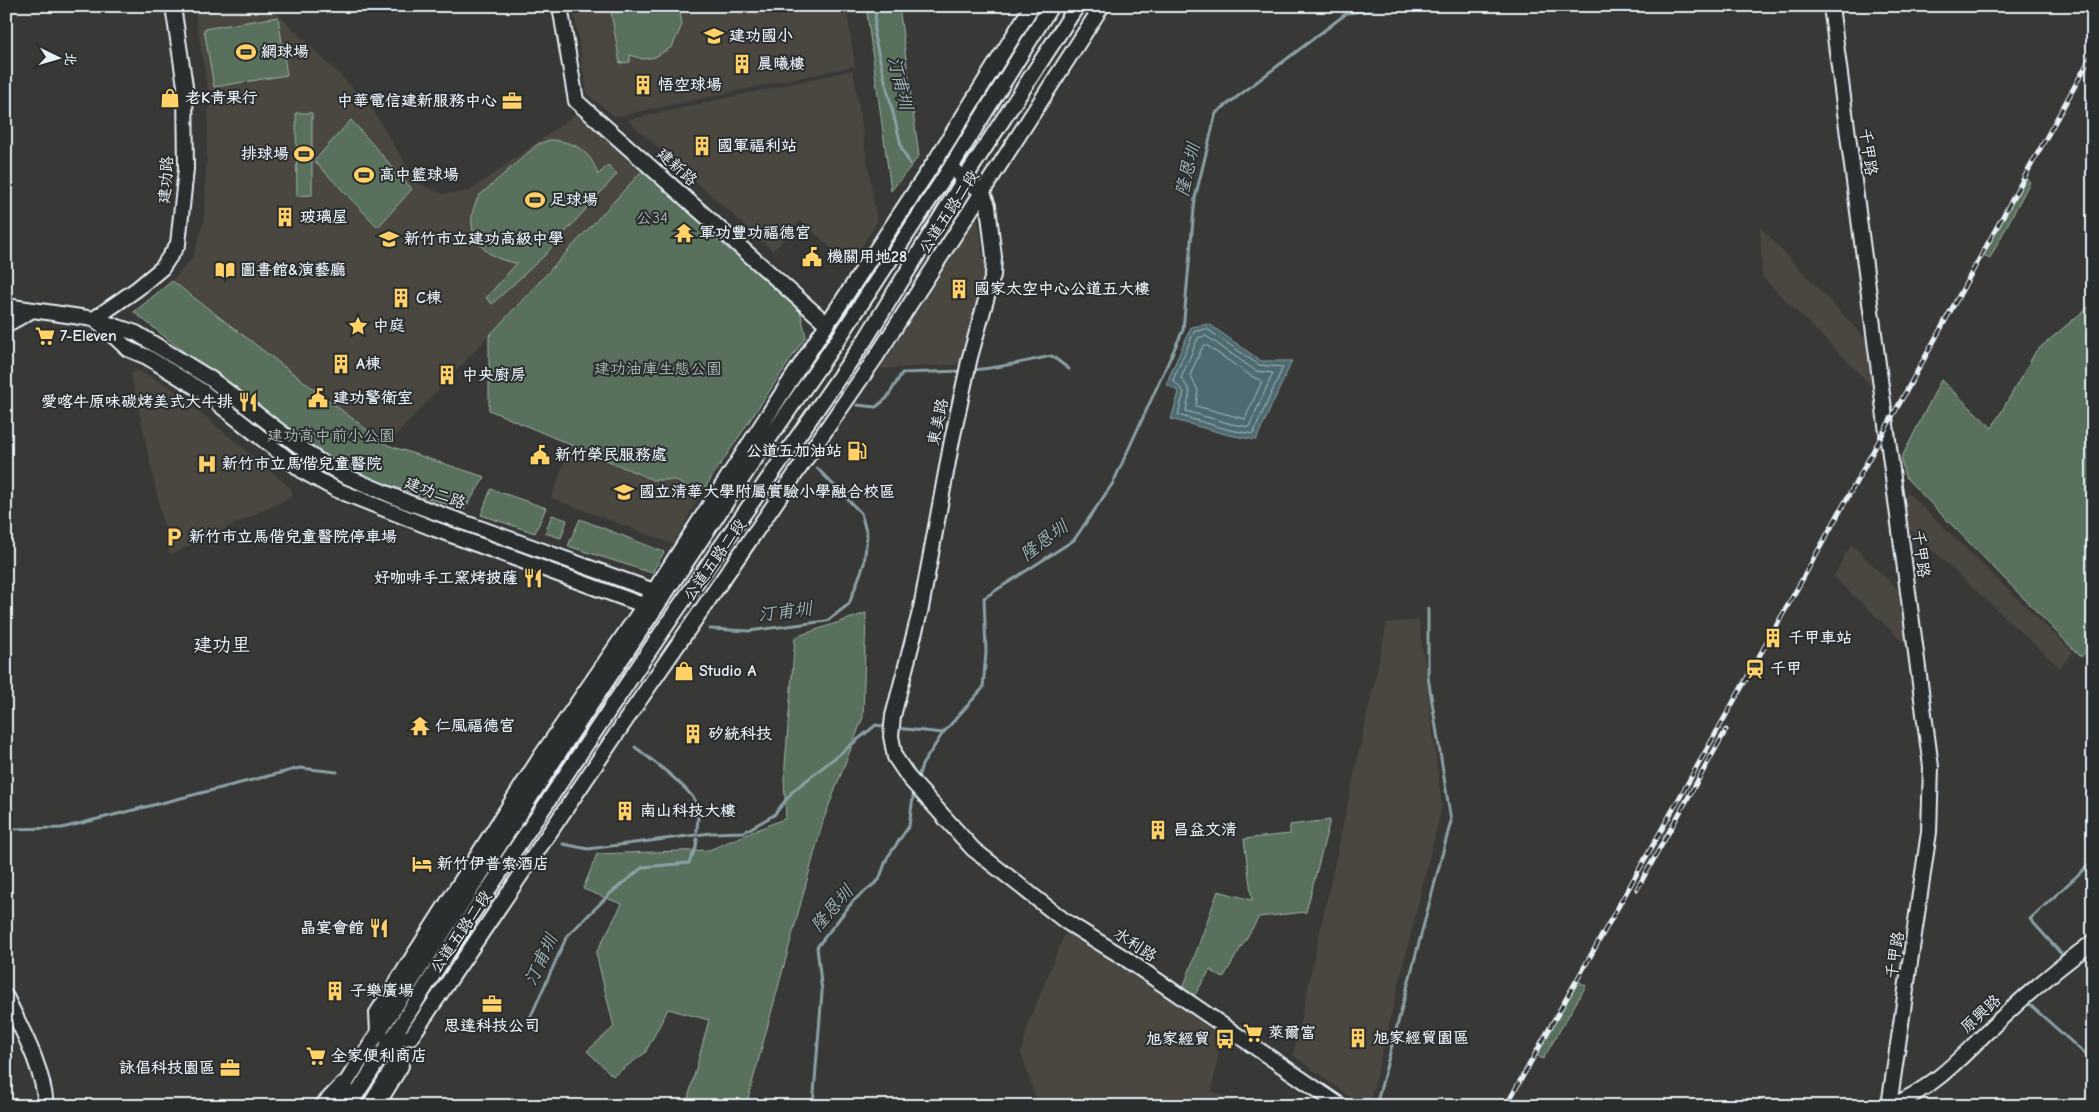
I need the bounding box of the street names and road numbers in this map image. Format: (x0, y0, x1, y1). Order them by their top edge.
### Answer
street label: 千甲路 (1856, 127, 1880, 177)
street label: 建新路 (653, 144, 701, 190)
street label: 建功路 (155, 155, 177, 205)
street label: 公道五路二段 (915, 167, 983, 257)
street label: 東美路 (924, 397, 952, 447)
street label: 建功二路 (402, 474, 468, 512)
street label: 公道五路二段 (680, 516, 750, 604)
street label: 千甲路 (1909, 529, 1933, 579)
street label: 公道五路二段 (427, 887, 495, 977)
street label: 水利路 (1110, 924, 1160, 966)
street label: 千甲路 (1882, 930, 1908, 980)
street label: 原興路 (1957, 991, 2005, 1037)

